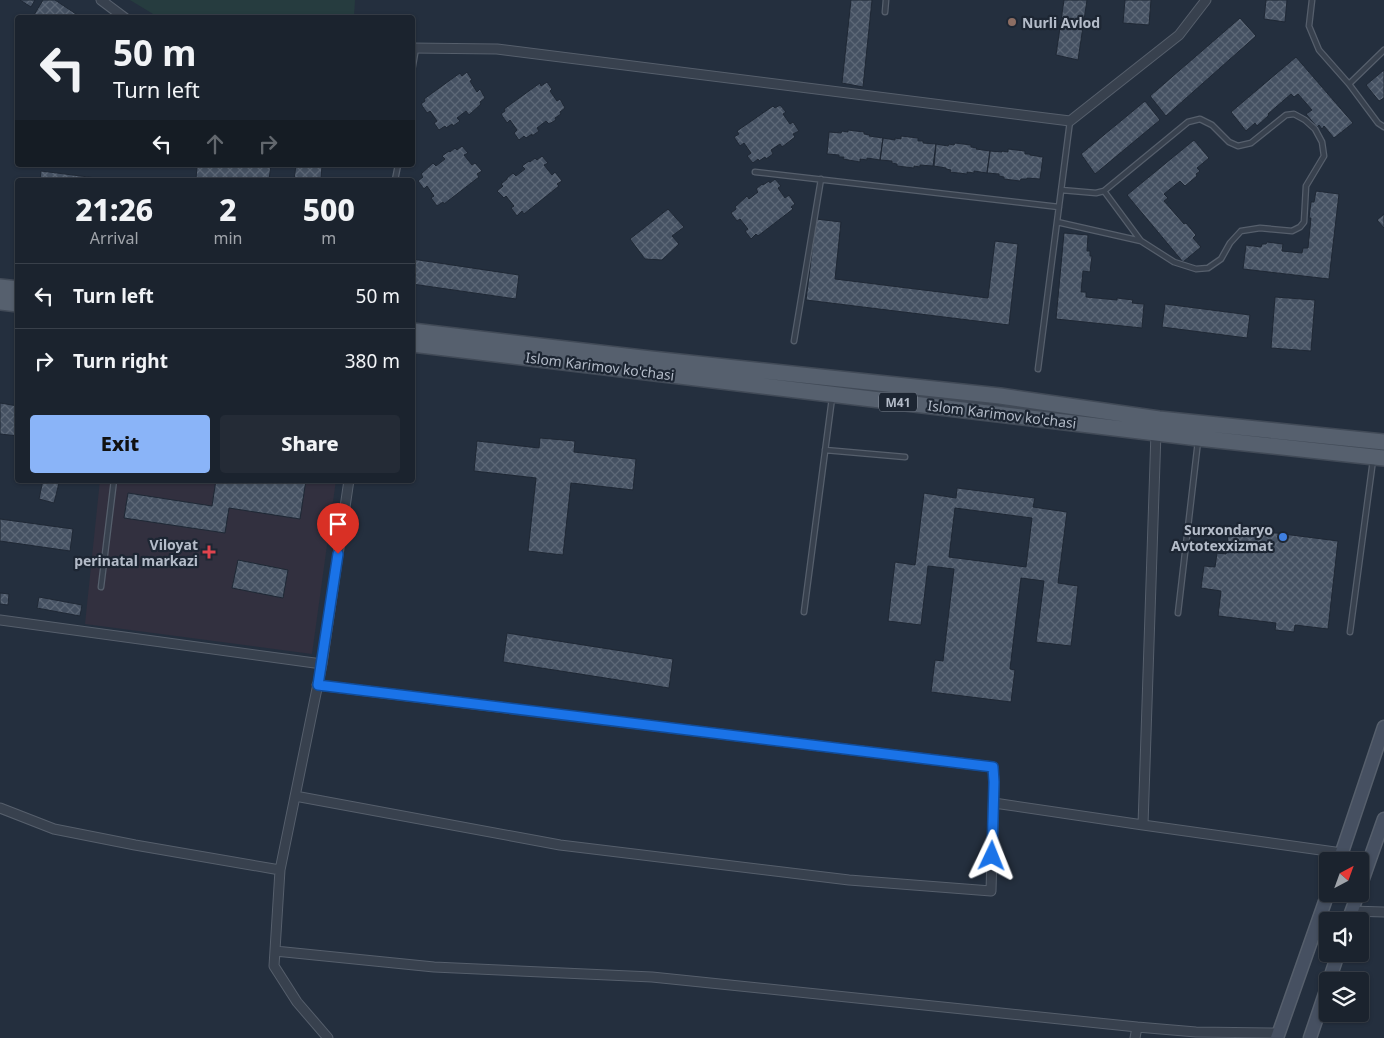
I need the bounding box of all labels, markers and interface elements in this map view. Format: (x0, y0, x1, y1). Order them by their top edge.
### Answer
place label: Nurli Avlod (1022, 13, 1100, 32)
marker: Nurli Avlod (1006, 16, 1018, 28)
text: 50 m (113, 29, 196, 76)
icon: left (30, 35, 95, 100)
text: Turn left (113, 74, 200, 104)
icon: left (148, 130, 176, 158)
icon: ahead (201, 130, 229, 158)
icon: right (254, 130, 282, 158)
text: 21:26 (75, 189, 153, 230)
text: 2 (219, 189, 237, 230)
text: 500 (303, 189, 355, 230)
text: Arrival (90, 227, 139, 249)
text: min (213, 227, 242, 249)
text: m (321, 227, 336, 249)
icon: left (30, 282, 58, 310)
text: Turn left (73, 283, 154, 309)
text: 50 m (356, 283, 400, 309)
icon: right (30, 347, 58, 375)
street label: Islom Karimov ko'chasi (524, 347, 676, 385)
text: Turn right (73, 348, 168, 374)
text: 380 m (345, 348, 400, 374)
road number: M41 (879, 392, 917, 412)
street label: Islom Karimov ko'chasi (926, 395, 1078, 433)
button: Exit (30, 415, 210, 473)
button: Share (220, 415, 400, 473)
pin (317, 503, 359, 554)
icon: arrive (324, 510, 352, 538)
place label: Surxondaryo Avtotexxizmat (1171, 520, 1273, 555)
marker: Surxondaryo Avtotexxizmat (1277, 531, 1289, 543)
place label: Viloyat perinatal markazi (74, 535, 198, 570)
marker: Viloyat perinatal markazi (202, 545, 216, 559)
position arrow (965, 829, 1017, 881)
north arrow (1319, 852, 1369, 902)
map controls (1319, 852, 1369, 1022)
button: sound (1319, 912, 1369, 962)
button: layers (1319, 972, 1369, 1022)

